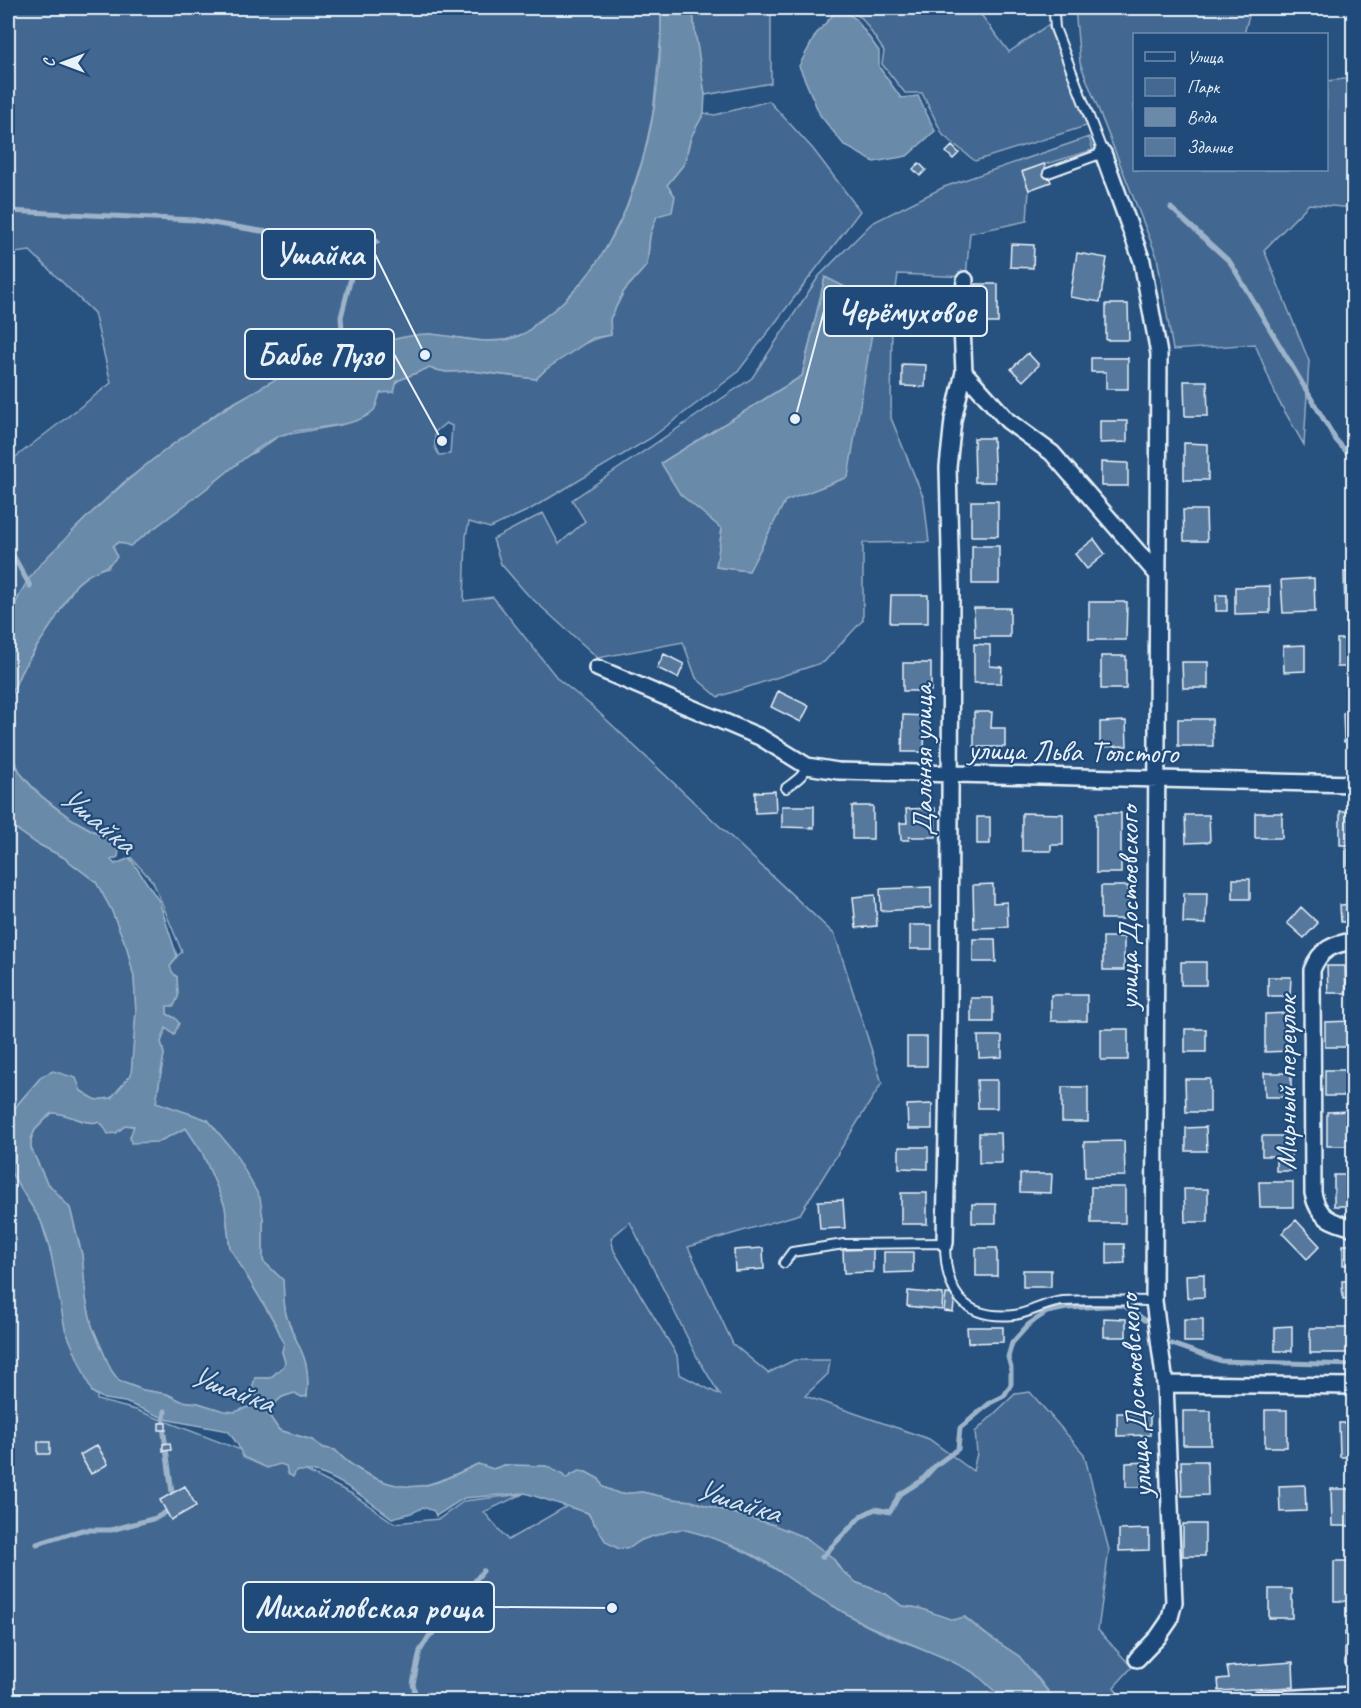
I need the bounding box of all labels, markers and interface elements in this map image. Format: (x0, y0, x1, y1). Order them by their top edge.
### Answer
north arrow (33, 33, 93, 93)
legend (1133, 33, 1328, 171)
text: Улица (1187, 46, 1224, 68)
text: С (39, 57, 59, 67)
text: Парк (1187, 76, 1221, 98)
text: Вода (1187, 106, 1218, 128)
text: Здание (1187, 136, 1233, 158)
callout: Ушайка (262, 229, 375, 279)
text: Ушайка (274, 234, 366, 275)
callout: Черёмуховое (824, 286, 987, 336)
text: Черёмуховое (837, 291, 978, 332)
callout: Бабье Пузо (245, 329, 394, 379)
text: Бабье Пузо (257, 334, 386, 375)
street label: Дальняя улица (903, 682, 941, 836)
street label: улица Льва Толстого (965, 730, 1180, 772)
water label: Ушайка (51, 776, 147, 865)
street label: улица Достоевского (1109, 802, 1147, 1012)
street label: Мирный переулок (1267, 993, 1305, 1170)
street label: улица Достоевского (1109, 1289, 1161, 1501)
water label: Ушайка (184, 1354, 282, 1424)
water label: Ушайка (690, 1468, 788, 1534)
callout: Михайловская роща (243, 1582, 494, 1632)
text: Михайловская роща (255, 1587, 485, 1628)

